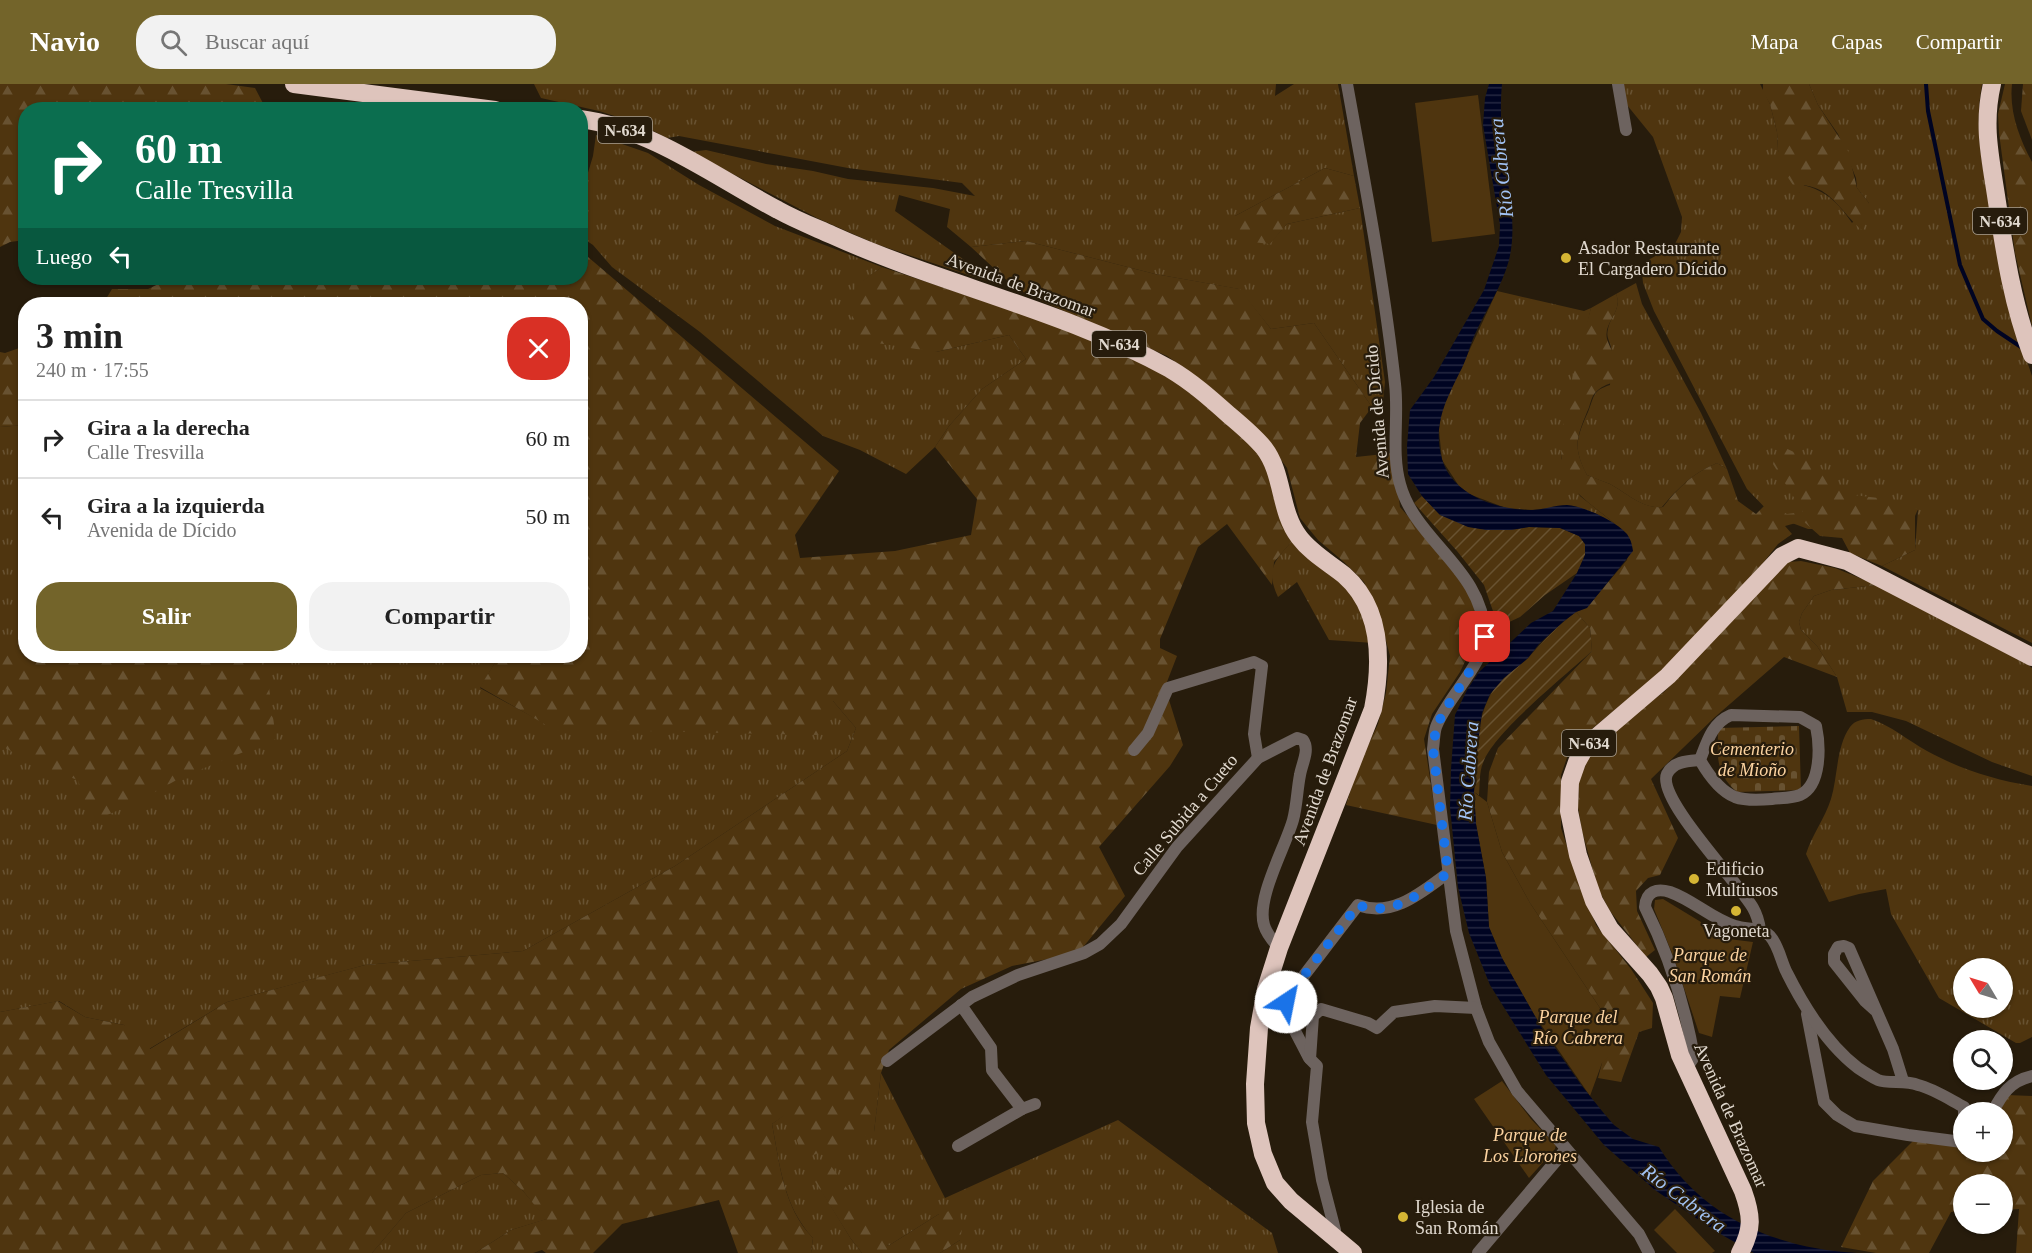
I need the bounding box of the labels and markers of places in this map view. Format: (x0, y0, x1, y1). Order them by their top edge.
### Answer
place label: Asador Restaurante El Cargadero Dícido (1578, 238, 1727, 279)
marker: Asador Restaurante El Cargadero Dícido (1559, 251, 1573, 265)
pin (1459, 611, 1510, 662)
place label: Edificio Multiusos (1706, 859, 1778, 900)
marker: Edificio Multiusos (1687, 872, 1701, 886)
marker: Vagoneta (1729, 904, 1743, 918)
place label: Vagoneta (1703, 921, 1769, 941)
place label: Iglesia de San Román (1415, 1197, 1499, 1238)
marker: Iglesia de San Román (1396, 1210, 1410, 1224)

